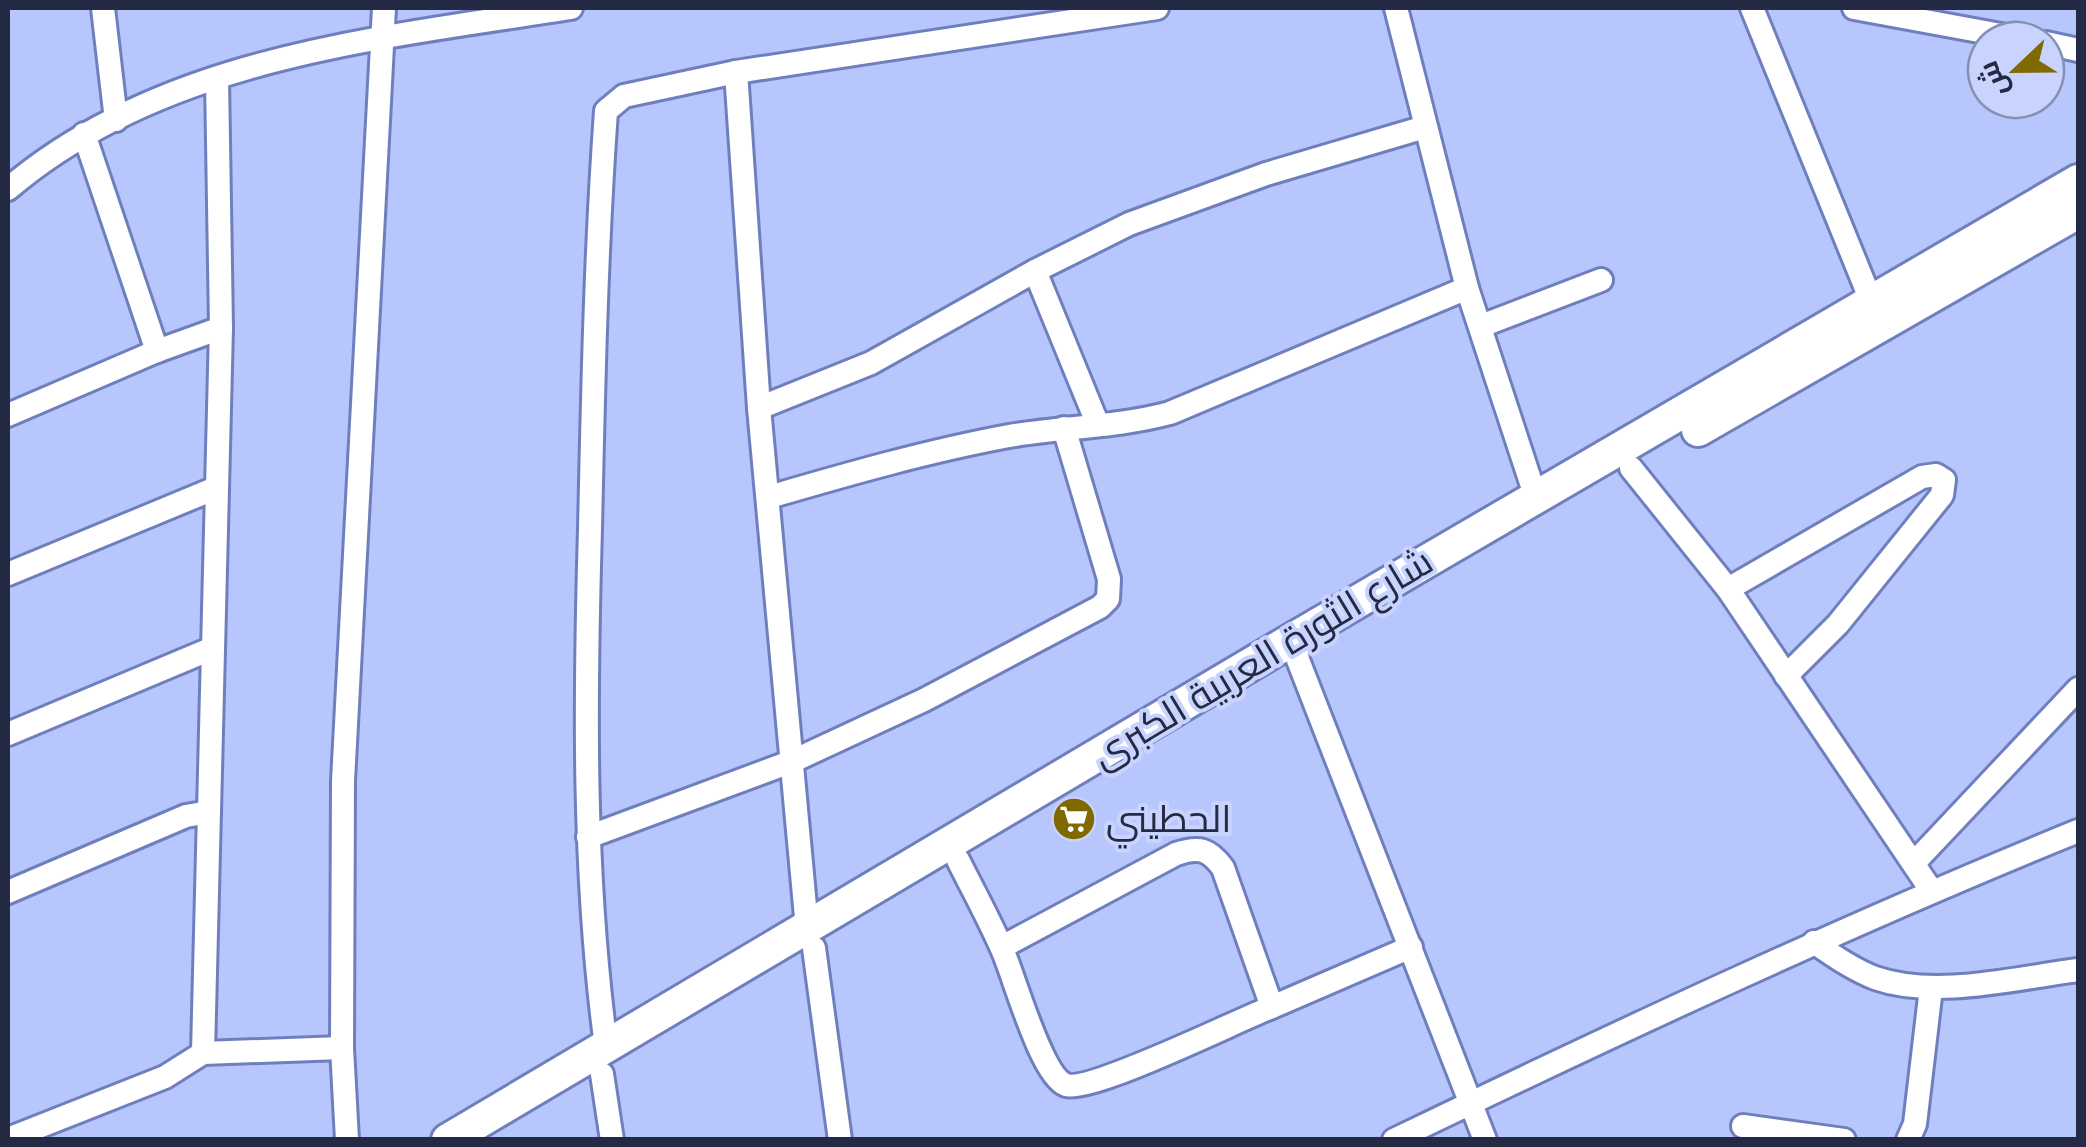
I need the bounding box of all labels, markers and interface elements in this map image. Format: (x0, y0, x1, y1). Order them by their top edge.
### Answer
north arrow (1966, 20, 2066, 120)
text: ش (1970, 56, 2015, 102)
street label: شارع الثورة العربية الكبرى (1083, 538, 1442, 780)
supermarket icon: الحطيني (1051, 796, 1097, 842)
place label: الحطيني (1106, 796, 1231, 849)

